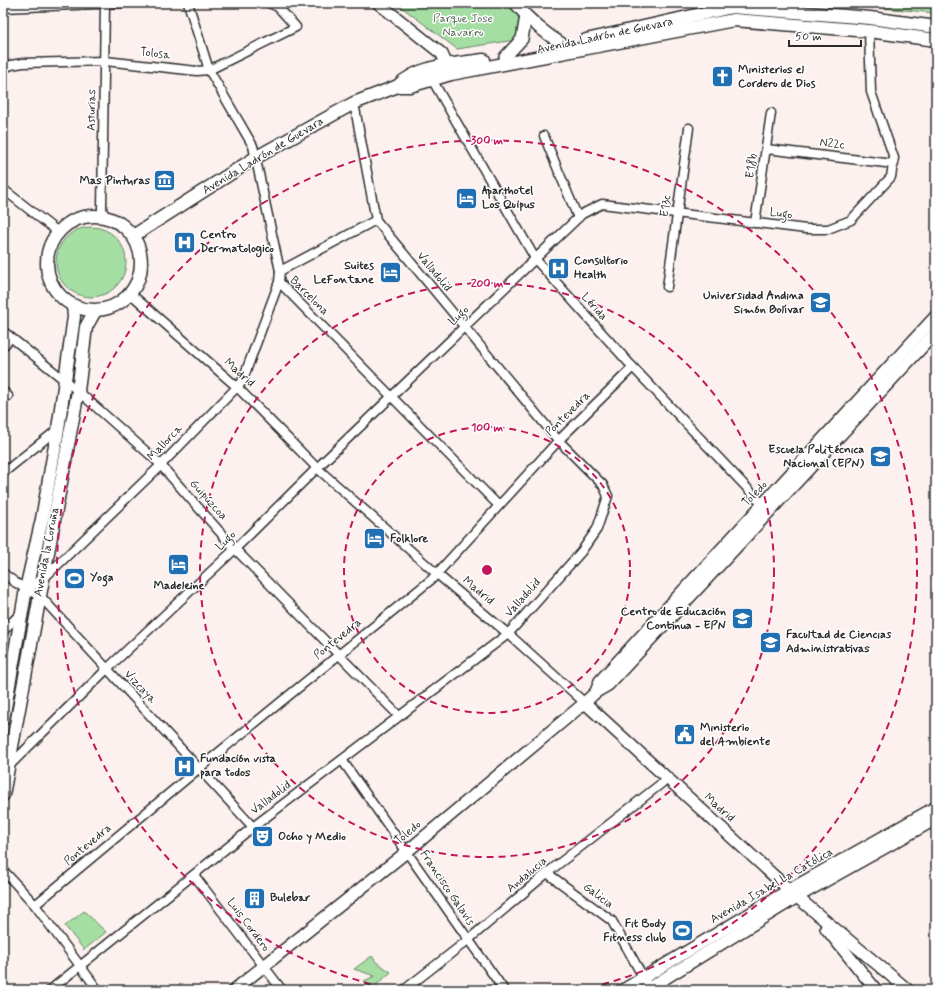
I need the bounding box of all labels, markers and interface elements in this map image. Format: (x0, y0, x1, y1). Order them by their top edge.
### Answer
park label: Parque Jose Navarro (433, 11, 493, 41)
street label: Avenida Ladrón de Guevara (536, 14, 675, 58)
scale bar (789, 22, 861, 48)
text: 50 m (795, 29, 822, 45)
street label: Tolosa (139, 44, 172, 64)
place label: Ministerios el Cordero de Dios (738, 62, 816, 92)
church icon: Ministerios el Cordero de Dios (710, 64, 736, 90)
street label: Asturias (84, 89, 100, 131)
street label: Avenida Ladrón de Guevara (200, 113, 327, 199)
text: 300 m (471, 133, 504, 149)
street label: N22c (819, 135, 846, 153)
street label: E18b (742, 152, 762, 180)
museum icon: Mas Pinturas (152, 168, 178, 194)
place label: Mas Pinturas (79, 173, 151, 189)
place label: Aparthotel Los Quipus (482, 183, 536, 213)
hotel icon: Aparthotel Los Quipus (453, 185, 479, 211)
street label: E13c (657, 194, 675, 218)
street label: Lugo (768, 204, 794, 225)
place label: Centro Dermatologico (200, 227, 274, 258)
hospital icon: Centro Dermatologico (171, 229, 197, 255)
street label: Valladolid (413, 249, 455, 295)
place label: Consultorio Health (574, 253, 628, 283)
hospital icon: Consultorio Health (545, 255, 571, 281)
place label: Suites LeFontane (313, 258, 374, 288)
hotel icon: Suites LeFontane (377, 260, 403, 286)
street label: Barcelona (286, 273, 332, 319)
text: 200 m (471, 276, 504, 292)
place label: Universidad Andina Simón Bolívar (703, 288, 805, 318)
street label: Lérida (577, 290, 611, 324)
school or university icon: Universidad Andina Simón Bolívar (807, 290, 833, 316)
street label: Lugo (445, 302, 474, 330)
street label: Madrid (220, 355, 258, 391)
street label: Pontevedra (542, 388, 594, 440)
text: 100 m (471, 420, 504, 436)
street label: Mallorca (144, 421, 187, 465)
place label: Escuela Politécnica Nacional (EPN) (768, 442, 865, 472)
school or university icon: Escuela Politécnica Nacional (EPN) (867, 444, 893, 470)
street label: Guipúzcoa (185, 476, 231, 524)
street label: Toledo (739, 477, 772, 511)
street label: Avenida la Coruña (30, 506, 64, 598)
hotel icon: Folklore (362, 526, 388, 552)
street label: Lugo (212, 527, 241, 555)
place label: Folklore (390, 531, 428, 547)
hotel icon: Madeleine (166, 552, 192, 578)
centre of rings (480, 563, 494, 577)
sports icon: Yoga (62, 565, 88, 591)
place label: Yoga (90, 570, 114, 587)
street label: Madrid (459, 573, 497, 609)
street label: Valladolid (501, 575, 545, 621)
place label: Madeleine (154, 578, 204, 594)
place label: Centro de Educación Continua - EPN (621, 604, 726, 634)
school or university icon: Centro de Educación Continua - EPN (729, 606, 755, 632)
street label: Pontevedra (311, 615, 365, 663)
place label: Facultad de Ciencias Administrativas (786, 627, 892, 657)
school or university icon: Facultad de Ciencias Administrativas (757, 629, 783, 655)
street label: Vizcaya (120, 667, 160, 708)
place label: Ministerio del Ambiente (700, 720, 771, 750)
public building icon: Ministerio del Ambiente (671, 722, 697, 748)
place label: Fundación vista para todos (200, 751, 276, 781)
hospital icon: Fundación vista para todos (172, 753, 198, 779)
street label: Valladolid (247, 777, 295, 819)
street label: Madrid (700, 790, 738, 826)
street label: Toledo (391, 817, 425, 849)
street label: Pontevedra (61, 820, 115, 870)
theatre icon: Ocho y Medio (249, 824, 275, 850)
place label: Ocho y Medio (278, 829, 346, 845)
street label: Avenida Isabel La Católica (708, 844, 836, 928)
street label: Francisco Galavis (416, 847, 479, 929)
street label: Andalucia (503, 853, 551, 897)
street label: Galicia (580, 879, 617, 913)
building icon: Bulebar (242, 885, 268, 911)
place label: Bulebar (270, 890, 310, 906)
street label: Luis Cordero (223, 895, 274, 955)
place label: Fit Body Fitness club (603, 916, 666, 946)
sports icon: Fit Body Fitness club (669, 918, 695, 944)

